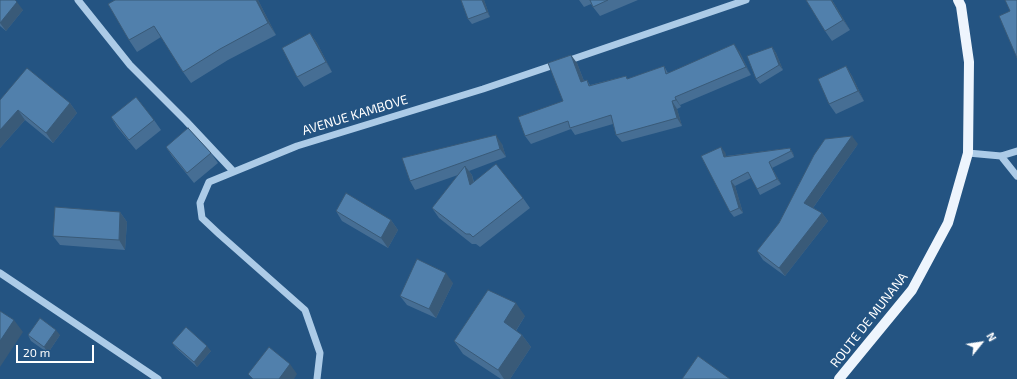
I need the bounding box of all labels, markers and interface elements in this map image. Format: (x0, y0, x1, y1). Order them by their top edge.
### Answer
street label: AVENUE KAMBOVE (300, 91, 410, 139)
street label: ROUTE DE MUNANA (827, 269, 911, 371)
north arrow (961, 323, 1001, 363)
text: N (984, 330, 999, 343)
scale bar (18, 337, 96, 363)
text: 20 m (23, 345, 50, 359)

